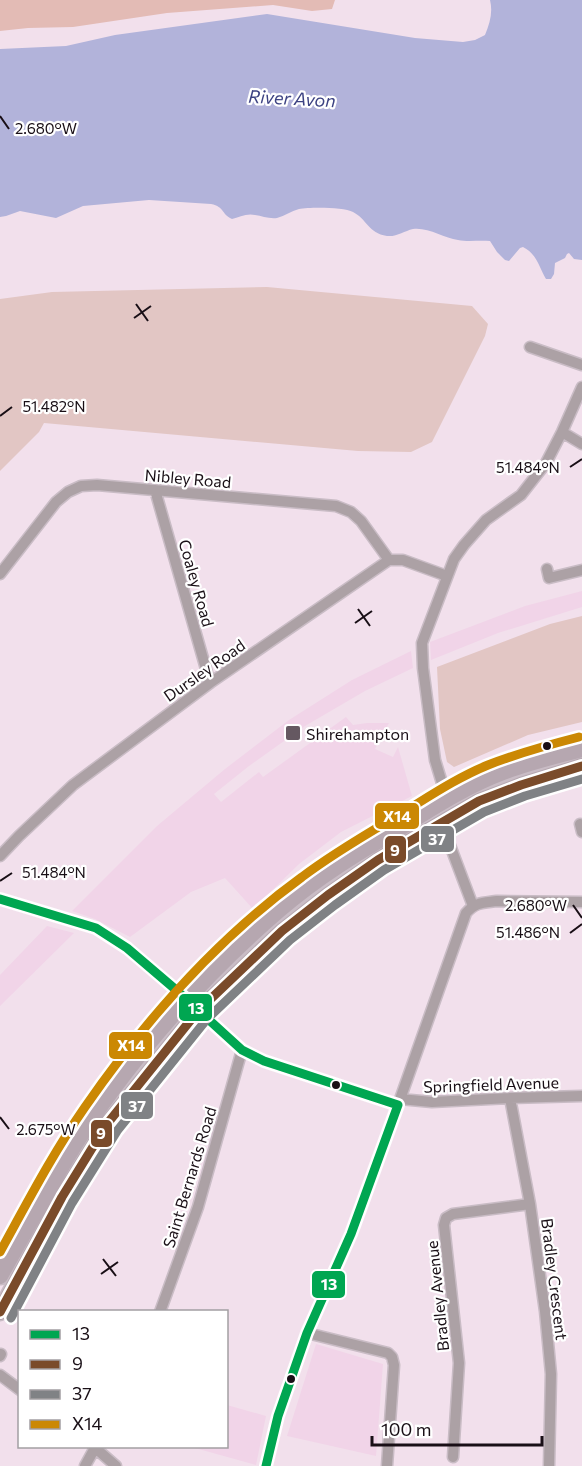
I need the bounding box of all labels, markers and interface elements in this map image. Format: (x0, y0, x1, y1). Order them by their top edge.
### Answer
water label: River Avon (248, 85, 336, 111)
text: 2.680°W (15, 119, 77, 137)
text: 51.482°N (22, 397, 86, 415)
text: 51.484°N (496, 458, 560, 476)
street label: Nibley Road (144, 465, 232, 491)
street label: Coaley Road (175, 537, 219, 629)
street label: Dursley Road (160, 635, 248, 705)
marker: Shirehampton (284, 724, 302, 742)
place label: Shirehampton (306, 724, 409, 743)
unlabelled marker (541, 740, 553, 752)
line badge: X14 (374, 802, 420, 830)
text: X14 (383, 806, 411, 825)
line badge: 37 (420, 825, 455, 853)
text: 37 (428, 829, 446, 848)
line badge: 9 (384, 835, 407, 864)
text: 9 (390, 840, 400, 859)
text: 51.484°N (22, 863, 86, 881)
text: 2.680°W (505, 896, 567, 914)
text: 51.486°N (496, 923, 560, 941)
line badge: 13 (178, 993, 213, 1022)
text: 13 (188, 998, 204, 1017)
line badge: X14 (108, 1031, 153, 1060)
text: X14 (117, 1035, 145, 1054)
street label: Springfield Avenue (423, 1072, 559, 1096)
unlabelled marker (330, 1079, 342, 1091)
line badge: 37 (120, 1091, 154, 1120)
text: 37 (128, 1096, 146, 1115)
street label: Saint Bernards Road (159, 1104, 219, 1250)
line badge: 9 (90, 1119, 113, 1148)
text: 2.675°W (16, 1120, 76, 1138)
text: 9 (96, 1123, 106, 1142)
street label: Bradley Crescent (538, 1217, 572, 1341)
street label: Bradley Avenue (422, 1240, 452, 1352)
line badge: 13 (311, 1270, 346, 1299)
text: 13 (321, 1274, 337, 1293)
legend (18, 1310, 228, 1448)
text: 13 (72, 1322, 90, 1344)
text: 9 (72, 1352, 83, 1374)
unlabelled marker (285, 1373, 297, 1385)
text: 37 (72, 1382, 92, 1404)
scale bar (372, 1409, 542, 1447)
text: X14 (72, 1412, 103, 1434)
text: 100 m (381, 1418, 431, 1440)

